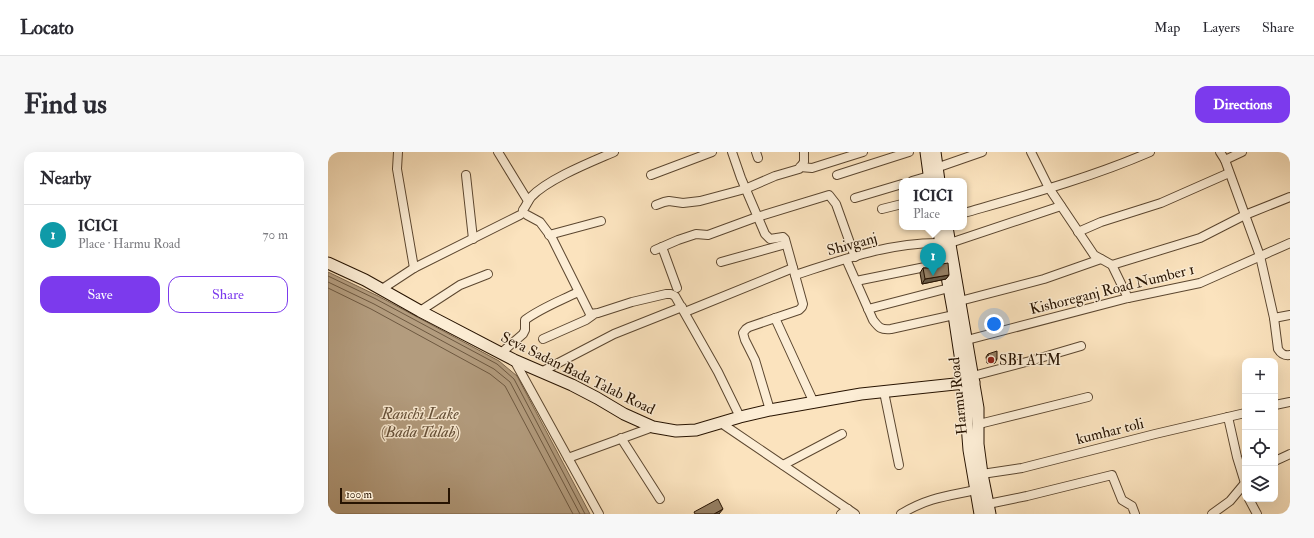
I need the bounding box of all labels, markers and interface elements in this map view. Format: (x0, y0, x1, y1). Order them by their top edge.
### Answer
text: Locato (20, 16, 74, 40)
text: Map (1154, 19, 1180, 36)
text: Layers (1202, 19, 1240, 36)
text: Share (1262, 19, 1294, 36)
button: Directions (1195, 86, 1290, 123)
text: Find us (24, 87, 107, 122)
text: Nearby (40, 168, 91, 189)
popup (899, 178, 967, 230)
text: ICICI (913, 187, 953, 206)
text: Place (913, 206, 940, 222)
text: ICICI (78, 217, 118, 236)
text: 1 (51, 227, 55, 243)
text: 70 m (263, 227, 288, 243)
street label: Shivganj (825, 229, 879, 260)
text: Place · Harmu Road (78, 236, 180, 252)
pin: 1 (920, 243, 946, 276)
street label: Kishoreganj Road Number 1 (1028, 260, 1196, 319)
button: Save (40, 276, 160, 313)
button: Share (168, 276, 288, 313)
your location (984, 314, 1004, 334)
street label: Seva Sadan Bada Talab Road (497, 328, 659, 419)
place label: SBI ATM (999, 351, 1061, 370)
marker: SBI ATM (986, 355, 996, 365)
street label: Harmu Road (945, 356, 972, 436)
map controls (1242, 358, 1278, 502)
button: + (1242, 358, 1278, 394)
button: − (1242, 394, 1278, 430)
water label: Ranchi Lake (Bada Talab) (380, 404, 459, 442)
street label: kumhar toli (1074, 414, 1146, 449)
button: locate (1242, 430, 1278, 466)
button: layers (1242, 466, 1278, 502)
scale bar (340, 486, 450, 505)
text: 100 m (346, 488, 372, 501)

